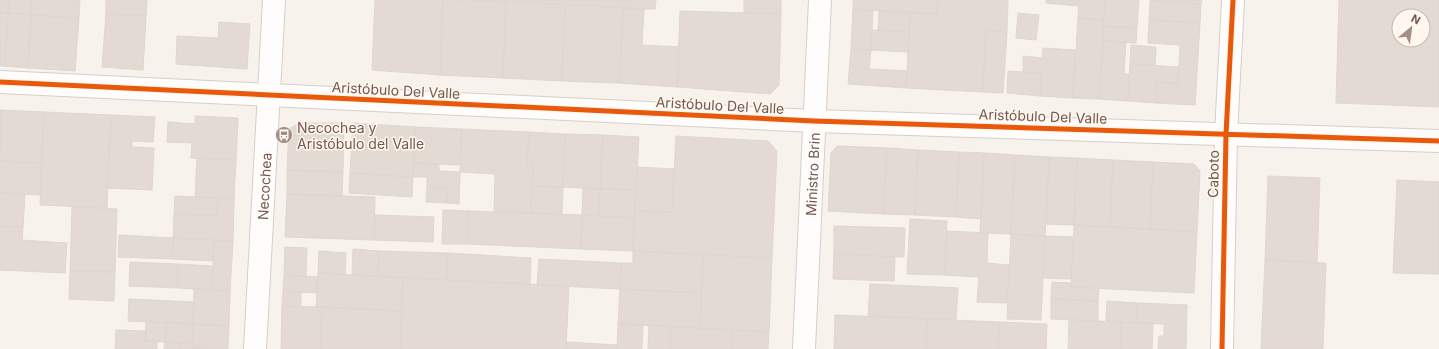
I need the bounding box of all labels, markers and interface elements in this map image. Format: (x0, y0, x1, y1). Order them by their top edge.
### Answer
north arrow (1391, 8, 1431, 48)
text: N (1409, 11, 1423, 27)
street label: Aristóbulo Del Valle (331, 78, 461, 102)
street label: Aristóbulo Del Valle (655, 93, 785, 117)
street label: Aristóbulo Del Valle (978, 105, 1108, 127)
place label: Necochea y Aristóbulo del Valle (297, 119, 424, 152)
bus stop icon: Necochea y Aristóbulo del Valle (274, 125, 294, 145)
street label: Ministro Brin (802, 132, 822, 216)
street label: Caboto (1204, 150, 1222, 198)
street label: Necochea (254, 152, 274, 220)

